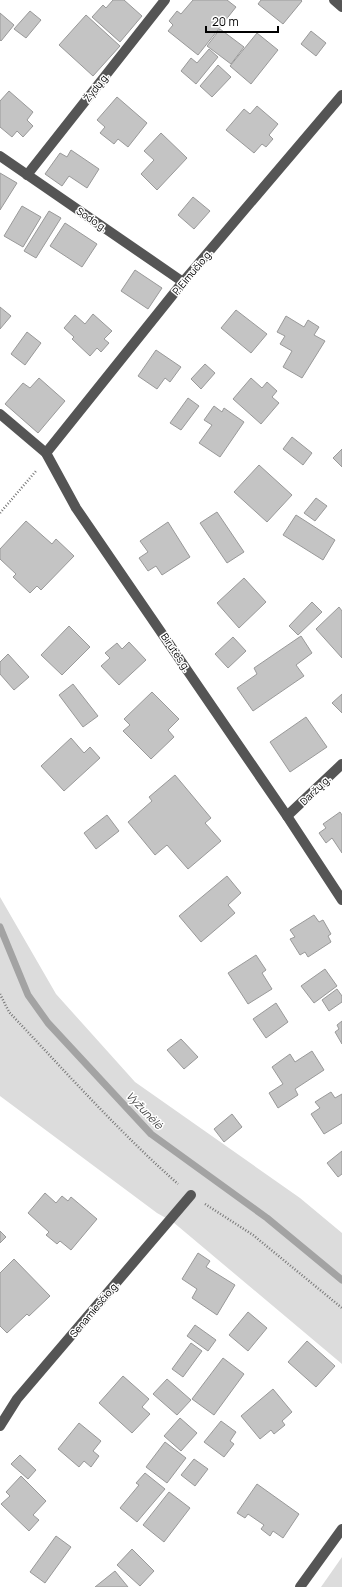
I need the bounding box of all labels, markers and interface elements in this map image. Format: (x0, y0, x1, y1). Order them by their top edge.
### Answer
scale bar (206, 8, 278, 34)
text: 20 m (212, 13, 239, 30)
street label: Žydų g. (80, 69, 112, 105)
street label: Sodo g. (74, 204, 110, 234)
street label: P. Eimučio g. (169, 246, 215, 298)
street label: Birutės g. (158, 630, 194, 674)
street label: Daržų g. (297, 772, 333, 808)
water label: Vyžunėlė (123, 1088, 167, 1132)
street label: Senamiesčio g. (66, 1278, 122, 1340)

